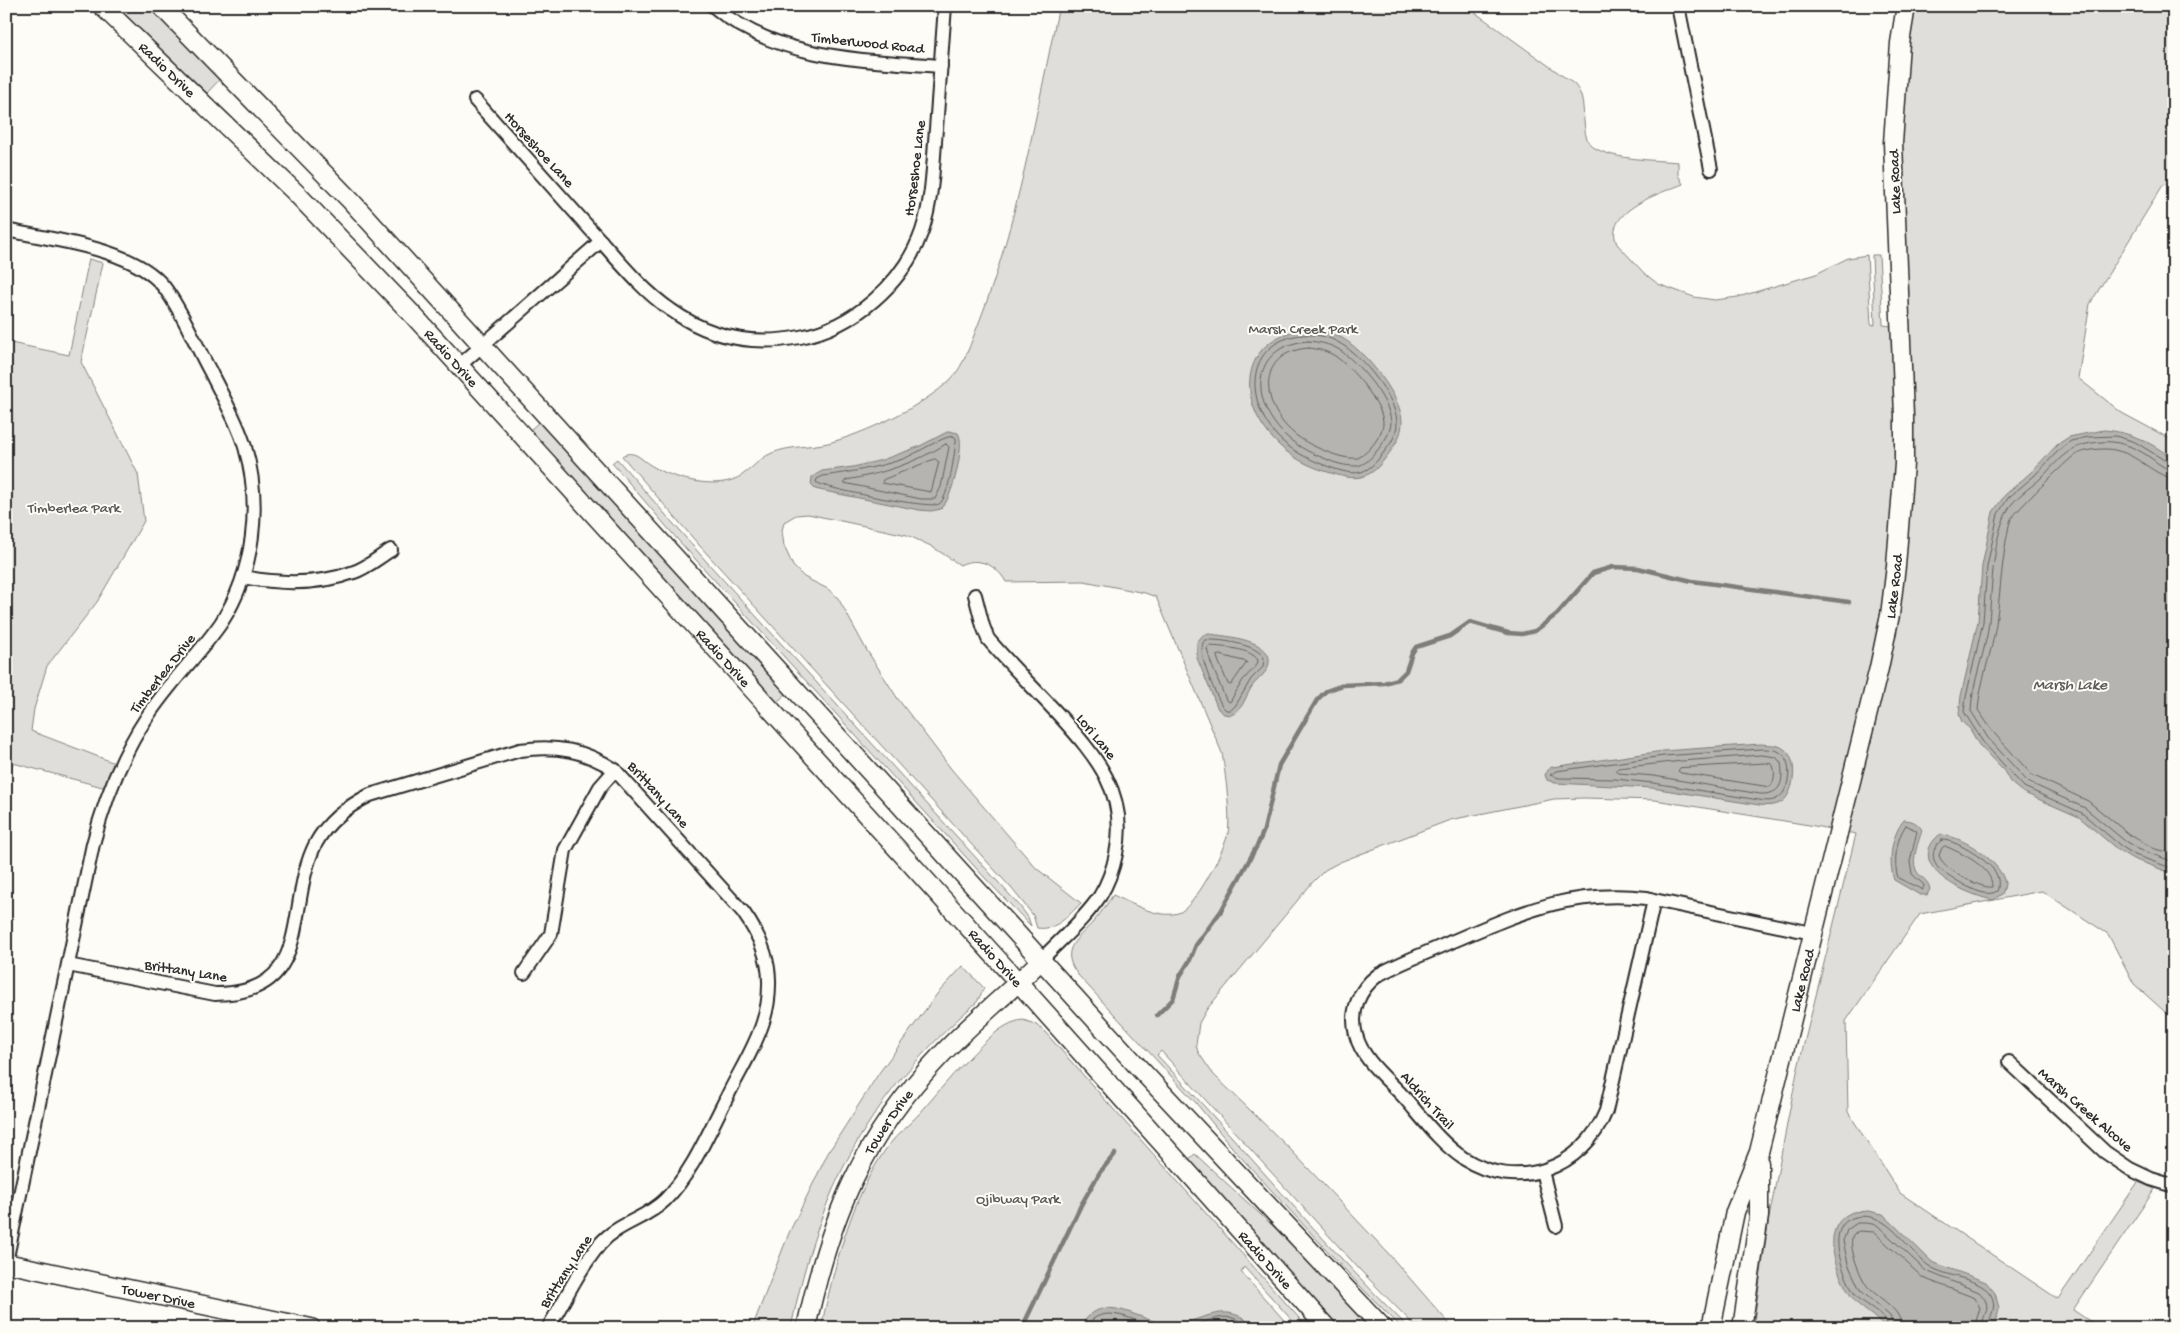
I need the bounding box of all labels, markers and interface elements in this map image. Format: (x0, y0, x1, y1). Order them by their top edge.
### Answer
street label: Timberwood Road (810, 29, 926, 59)
street label: Radio Drive (134, 39, 199, 102)
street label: Horseshoe Lane (500, 109, 578, 192)
street label: Horseshoe Lane (901, 119, 931, 217)
street label: Lake Road (1886, 148, 1906, 215)
park label: Marsh Creek Park (1249, 321, 1359, 339)
street label: Radio Drive (419, 326, 481, 392)
park label: Timberlea Park (27, 500, 121, 518)
street label: Lake Road (1883, 552, 1908, 620)
street label: Radio Drive (691, 626, 753, 692)
street label: Timberlea Drive (126, 631, 200, 718)
water label: Marsh Lake (2033, 677, 2108, 696)
street label: Lori Lane (1071, 711, 1120, 764)
street label: Brittany Lane (622, 758, 692, 833)
street label: Radio Drive (963, 926, 1026, 992)
street label: Lake Road (1787, 946, 1820, 1014)
street label: Brittany Lane (142, 956, 229, 987)
street label: Marsh Creek Alcove (2034, 1064, 2136, 1157)
street label: Aldrich Trail (1396, 1068, 1457, 1134)
street label: Tower Drive (861, 1086, 918, 1159)
park label: Ojibway Park (976, 1191, 1061, 1209)
street label: Radio Drive (1234, 1228, 1295, 1294)
street label: Brittany Lane (536, 1232, 597, 1313)
street label: Tower Drive (119, 1281, 197, 1314)

